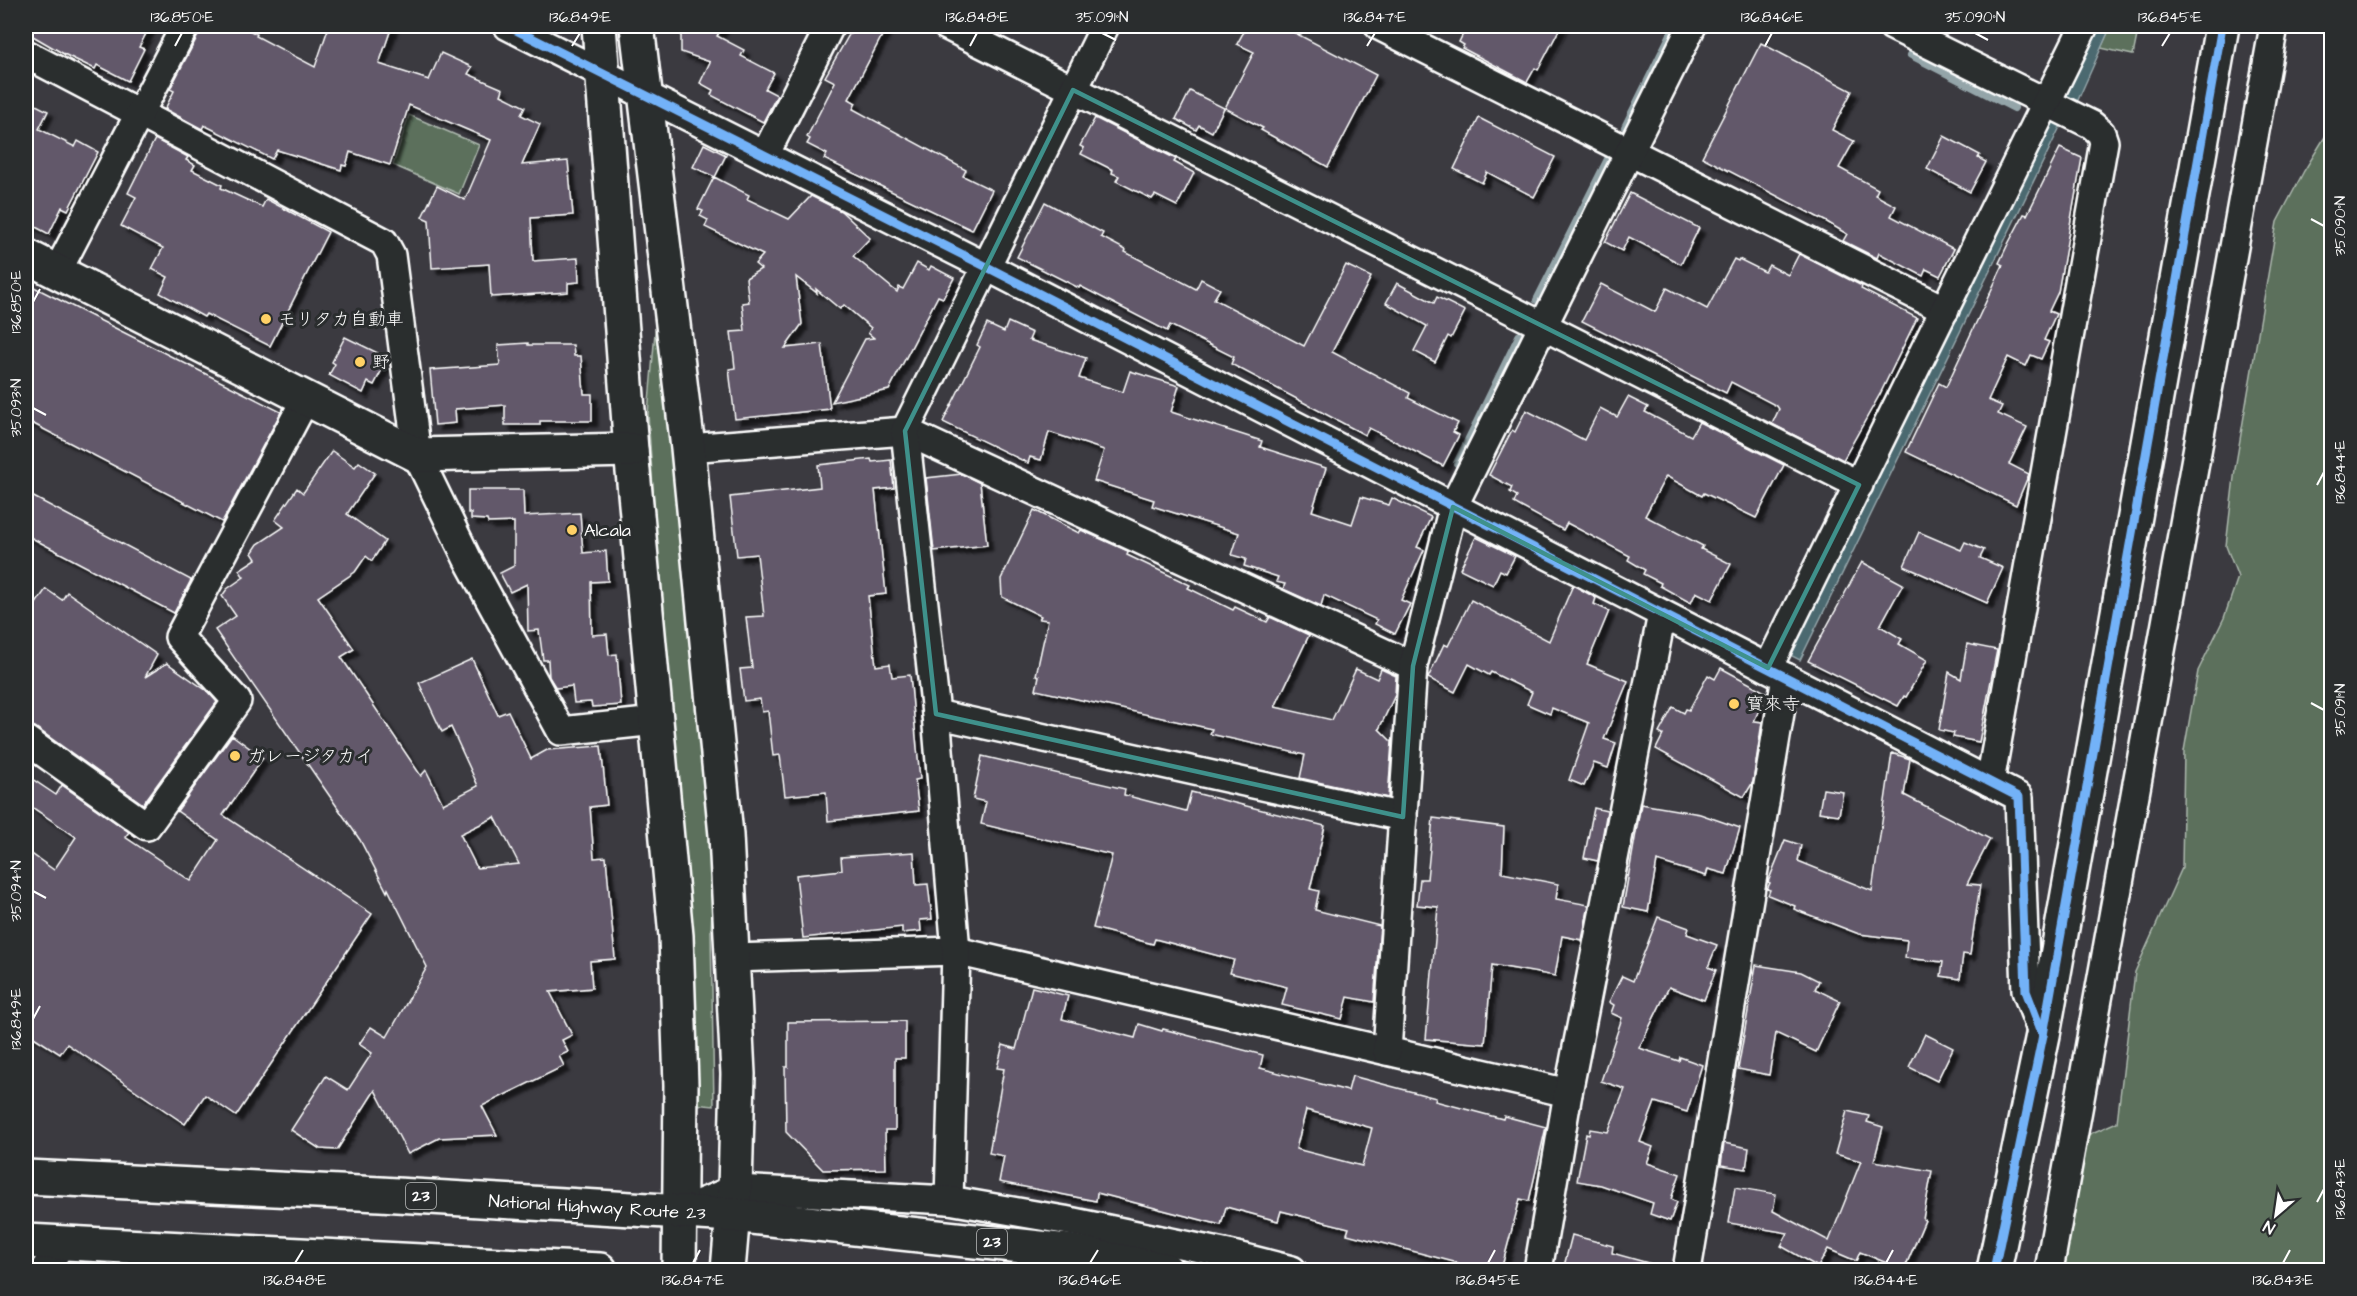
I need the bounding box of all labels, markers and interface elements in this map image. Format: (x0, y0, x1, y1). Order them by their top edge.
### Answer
text: 136.850°E (150, 7, 214, 28)
text: 136.849°E (549, 7, 611, 28)
text: 136.848°E (946, 7, 1009, 28)
text: 35.091°N (1076, 7, 1128, 28)
text: 136.847°E (1344, 7, 1406, 28)
text: 136.846°E (1741, 7, 1803, 28)
text: 35.090°N (1945, 7, 2005, 28)
text: 136.845°E (2138, 7, 2202, 28)
text: 35.090°N (2330, 196, 2351, 256)
text: 136.850°E (6, 270, 27, 334)
place label: モリタカ自動車 (278, 307, 404, 332)
marker: モリタカ自動車 (259, 312, 273, 326)
place label: 野 (372, 350, 390, 375)
marker: 野 (353, 355, 367, 369)
text: 35.093°N (6, 379, 27, 437)
text: 136.844°E (2330, 440, 2351, 504)
place label: Alcala (584, 518, 631, 543)
marker: Alcala (565, 523, 579, 537)
text: 35.091°N (2330, 684, 2351, 736)
place label: 寳來寺 (1746, 692, 1800, 717)
marker: 寳來寺 (1727, 697, 1741, 711)
place label: ガレージタカイ (247, 744, 373, 769)
marker: ガレージタカイ (228, 749, 242, 763)
text: 35.094°N (6, 860, 27, 922)
text: 136.849°E (6, 988, 27, 1050)
text: 136.843°E (2330, 1158, 2351, 1219)
road number: 23 (406, 1183, 436, 1209)
north arrow (2246, 1185, 2306, 1245)
street label: National Highway Route 23 (488, 1188, 706, 1226)
text: N (2259, 1215, 2279, 1239)
road number: 23 (977, 1229, 1007, 1255)
text: 136.848°E (264, 1270, 327, 1291)
text: 136.847°E (662, 1270, 724, 1291)
text: 136.846°E (1059, 1270, 1121, 1291)
text: 136.845°E (1456, 1270, 1520, 1291)
text: 136.844°E (1854, 1270, 1918, 1291)
text: 136.843°E (2253, 1270, 2314, 1291)

